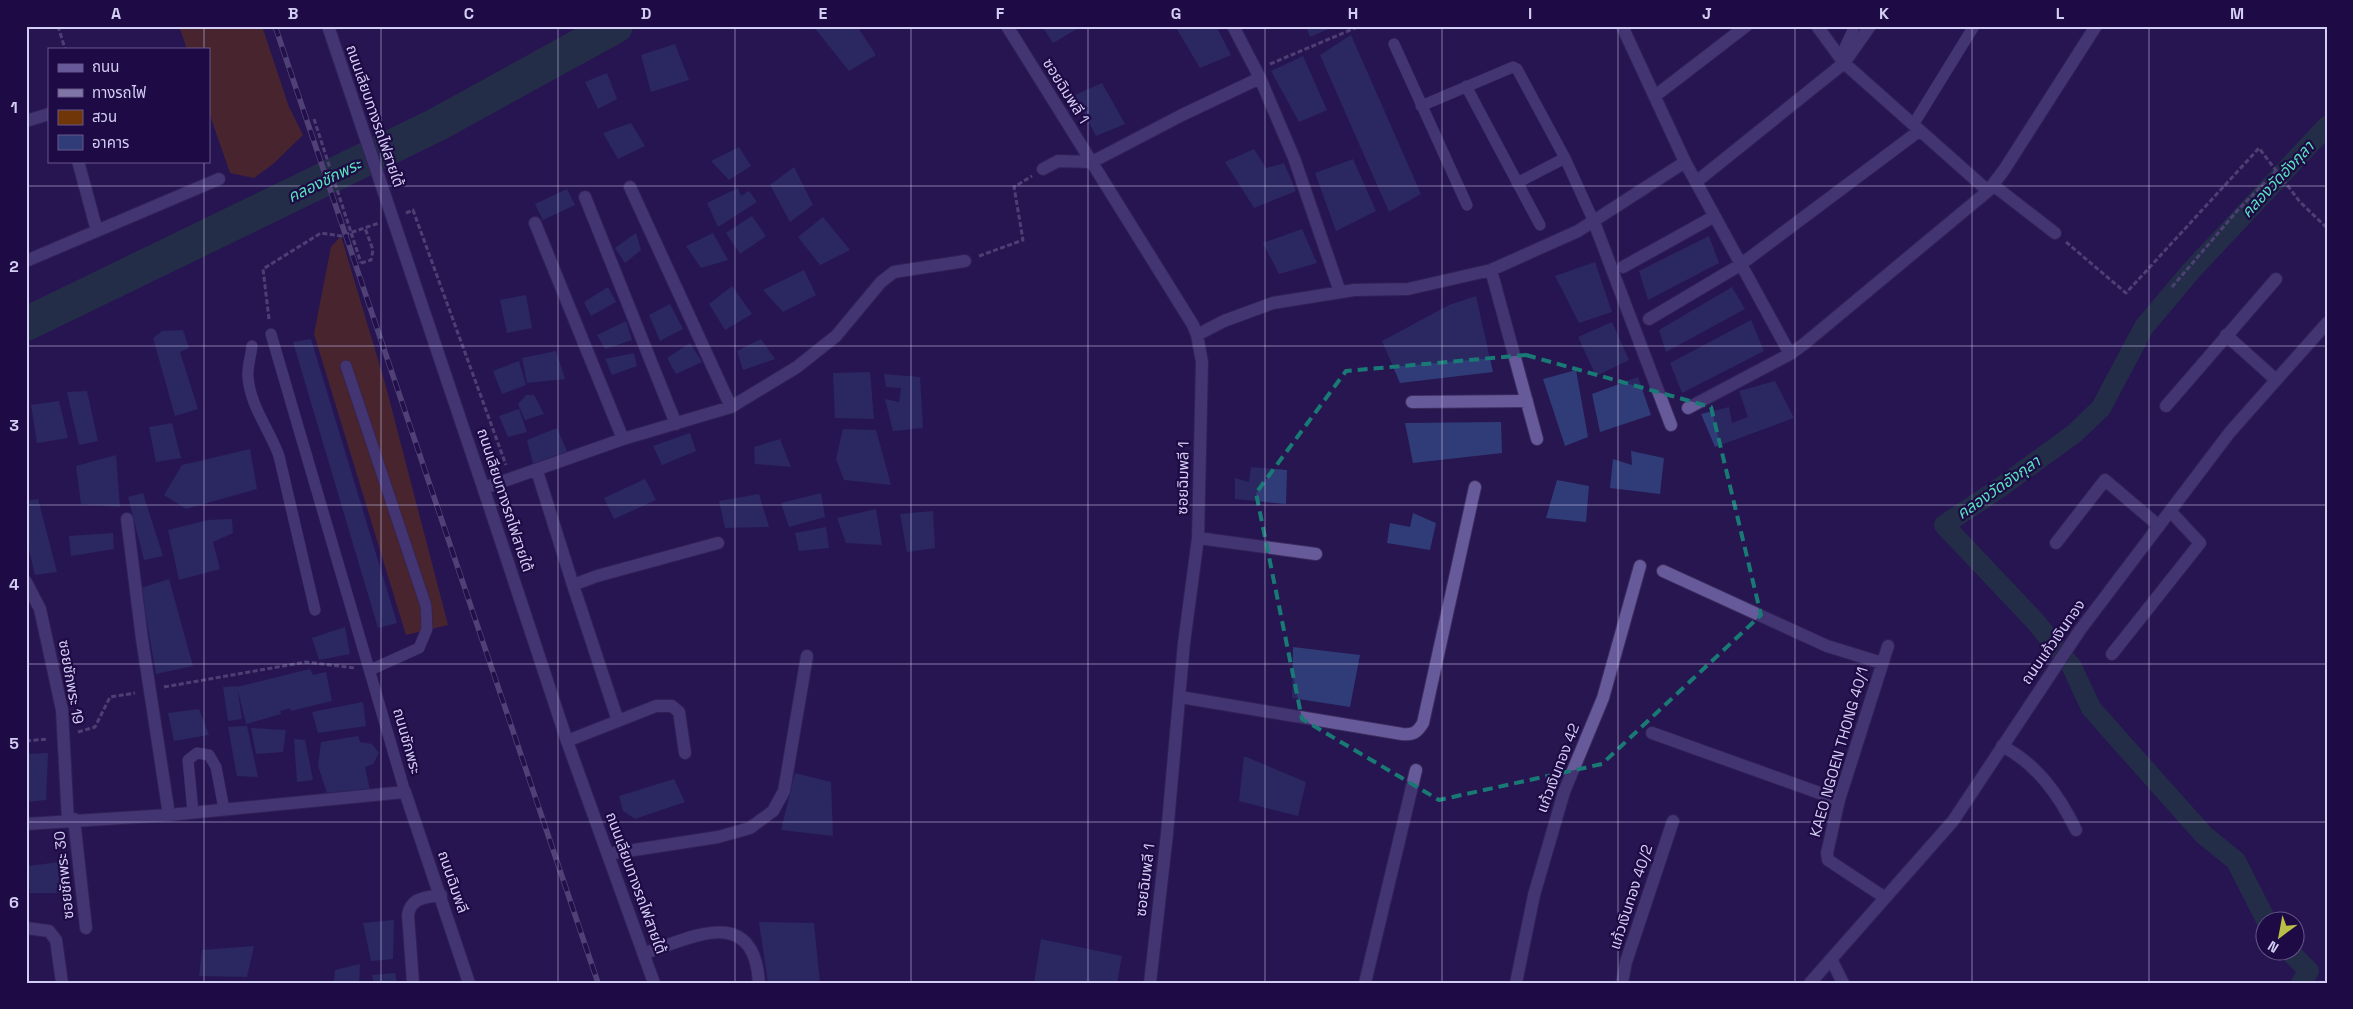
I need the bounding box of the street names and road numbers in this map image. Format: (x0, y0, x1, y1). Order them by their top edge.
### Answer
street label: ถนนเลียบทางรถไฟสายใต้ (342, 42, 409, 190)
street label: ซอยฉิมพลี 1 (1039, 55, 1094, 127)
street label: ถนนเลียบทางรถไฟสายใต้ (473, 426, 538, 574)
street label: ซอยฉิมพลี 1 (1172, 441, 1193, 515)
street label: ถนนแก้วเงินทอง (2016, 596, 2089, 688)
street label: ซอยชักพระ 19 (55, 638, 88, 726)
street label: KAEO NGOEN THONG 40/1 (1805, 665, 1872, 839)
street label: ถนนชักพระ (389, 706, 426, 776)
street label: แก้วเงินทอง 42 (1532, 721, 1583, 815)
street label: ถนนเลียบทางรถไฟสายใต้ (602, 809, 671, 956)
street label: ซอยชักพระ 30 (49, 830, 78, 920)
street label: ซอยฉิมพลี 1 (1131, 842, 1158, 917)
street label: แก้วเงินทอง 40/2 (1605, 842, 1656, 952)
street label: ถนนฉิมพลี (434, 848, 473, 916)

